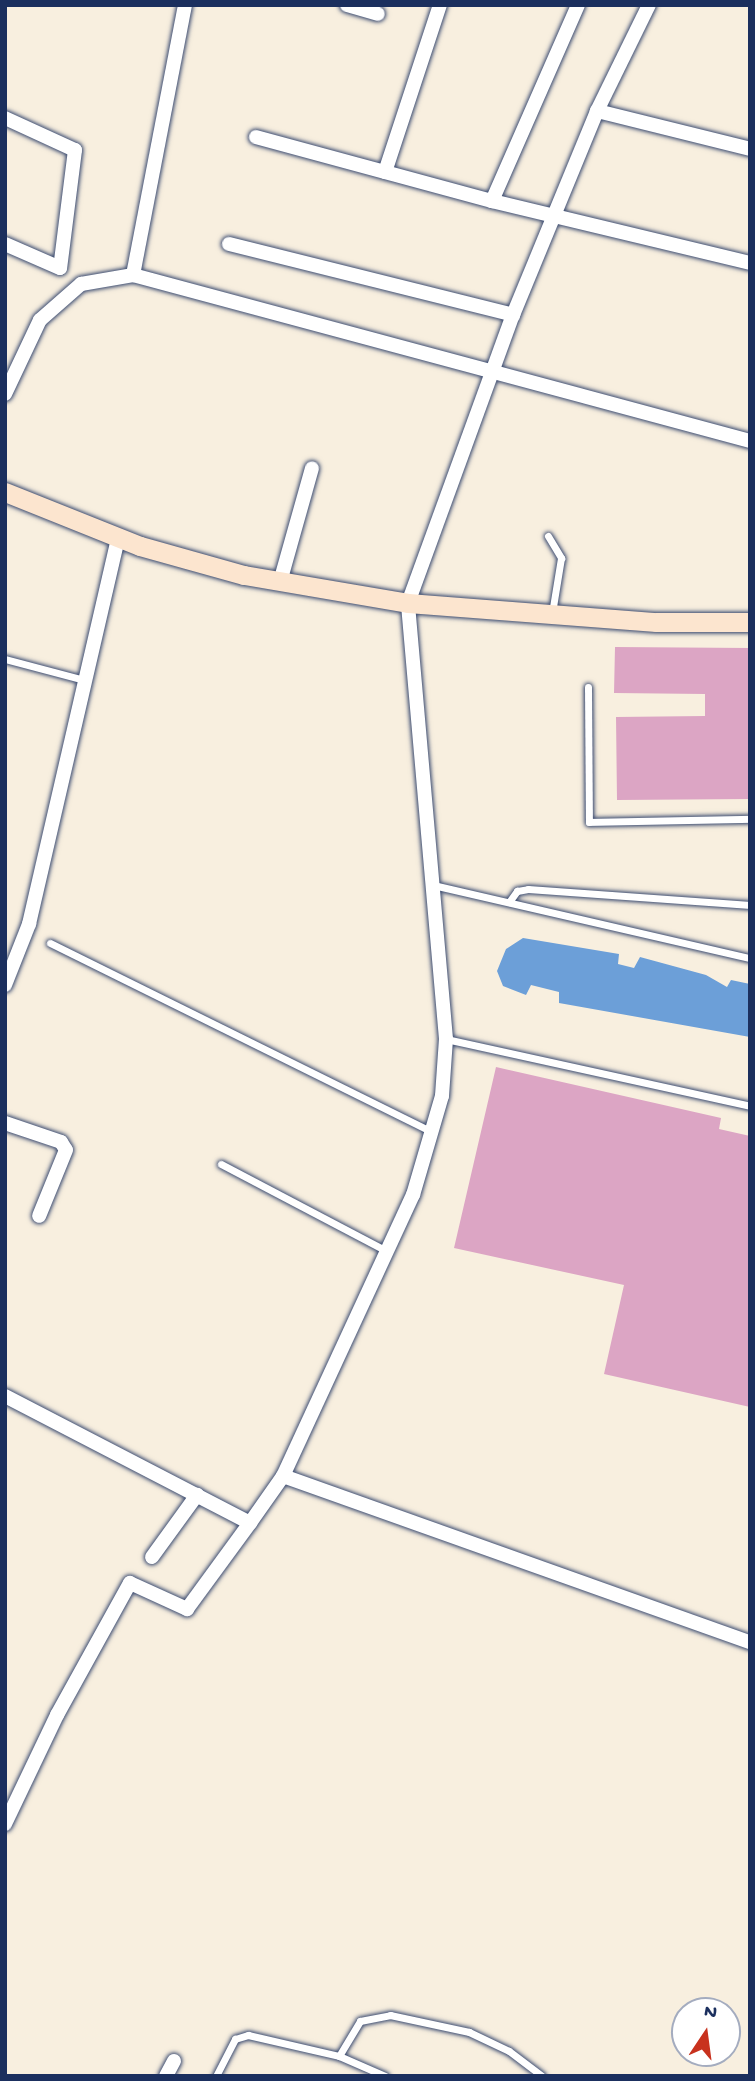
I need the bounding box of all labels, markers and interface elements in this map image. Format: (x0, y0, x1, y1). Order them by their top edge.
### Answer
north arrow (671, 1997, 741, 2067)
text: N (702, 2000, 719, 2026)

